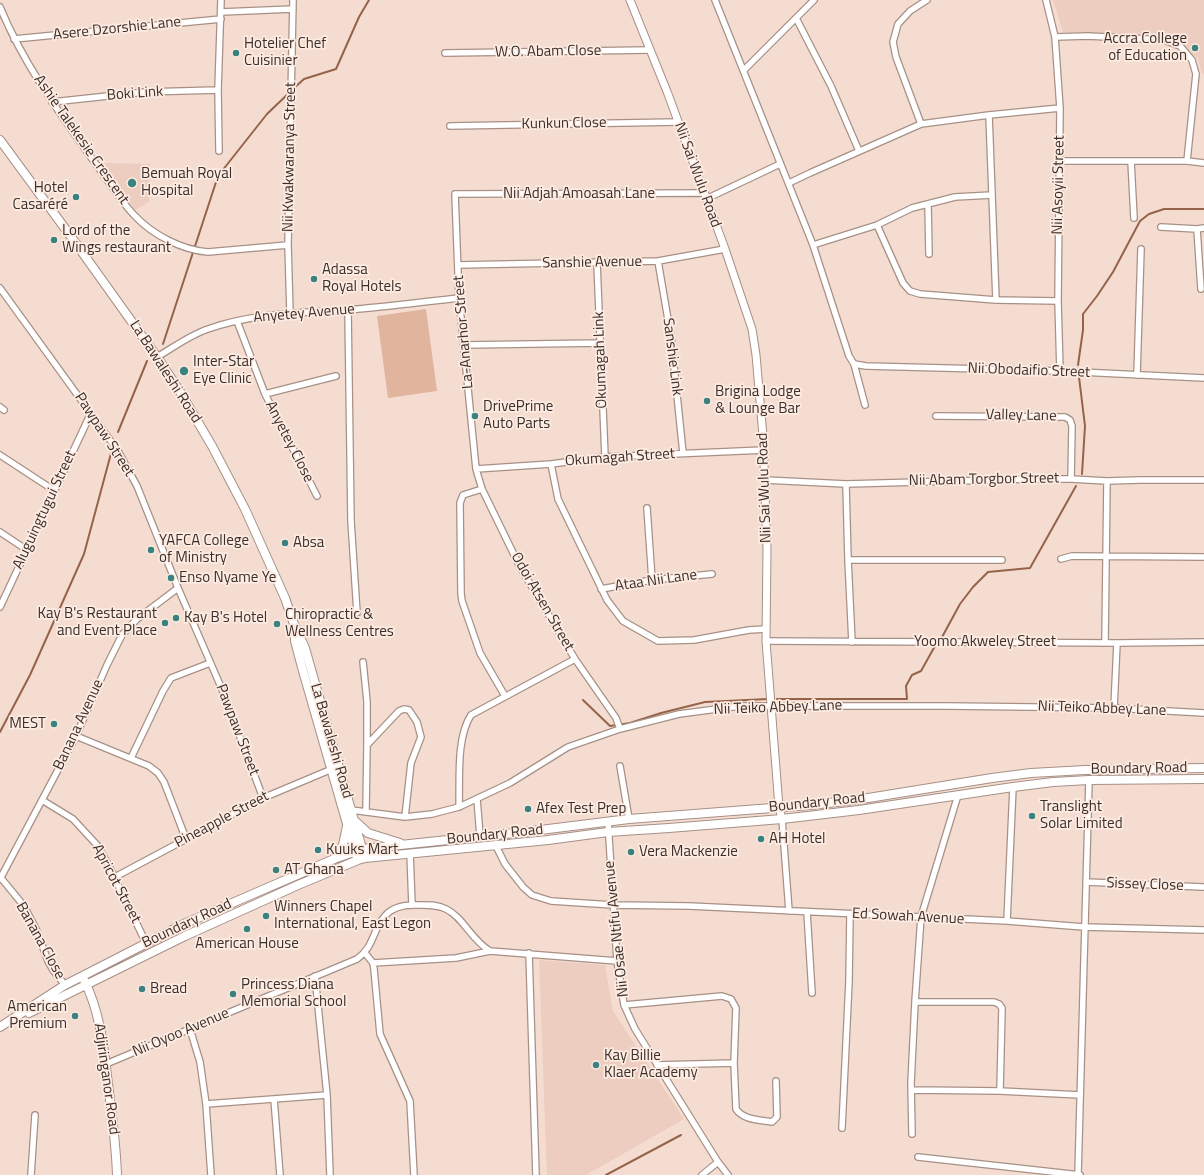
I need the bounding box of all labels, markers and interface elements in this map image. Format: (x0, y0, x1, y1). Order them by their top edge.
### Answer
street label: Asere Dzorshie Lane (52, 13, 182, 45)
place label: Accra College of Education (1103, 30, 1187, 65)
place label: Hotelier Chef Cuisinier (244, 35, 326, 70)
street label: W.O. Abam Close (495, 42, 601, 62)
marker: Accra College of Education (1190, 43, 1200, 53)
marker: Hotelier Chef Cuisinier (231, 48, 241, 58)
street label: Ashie Talekesie Crescent (29, 72, 133, 208)
street label: Nii Kwakwaranya Street (280, 82, 300, 232)
street label: Boki Link (106, 83, 164, 105)
street label: Kunkun Close (521, 114, 607, 134)
street label: Nii Sai Wulu Road (670, 120, 724, 230)
street label: Nii Asoyii Street (1049, 135, 1069, 235)
place label: Bemuah Royal Hospital (141, 165, 232, 200)
marker: Bemuah Royal Hospital (126, 177, 138, 189)
place label: Hotel Casaréré (13, 179, 68, 214)
street label: Nii Adjah Amoasah Lane (503, 185, 655, 203)
marker: Hotel Casaréré (71, 192, 81, 202)
place label: Lord of the Wings restaurant (62, 222, 171, 257)
marker: Lord of the Wings restaurant (49, 235, 59, 245)
street label: Sanshie Avenue (542, 253, 642, 273)
place label: Adassa Royal Hotels (322, 261, 401, 296)
marker: Adassa Royal Hotels (309, 274, 319, 284)
street label: La-Anarhor Street (450, 274, 478, 390)
street label: Anyetey Avenue (253, 301, 355, 327)
street label: Okumagah Link (590, 311, 612, 409)
street label: La Bawaleshi Road (125, 317, 205, 427)
street label: Sanshie Link (658, 317, 686, 397)
place label: Inter-Star Eye Clinic (193, 353, 254, 388)
street label: Nii Obodaifio Street (967, 360, 1091, 382)
marker: Inter-Star Eye Clinic (178, 365, 190, 377)
place label: Brigina Lodge & Lounge Bar (715, 383, 801, 418)
street label: Pawpaw Street (70, 390, 138, 480)
marker: Brigina Lodge & Lounge Bar (702, 396, 712, 406)
street label: Anyetey Close (261, 398, 317, 486)
place label: DrivePrime Auto Parts (483, 398, 553, 433)
street label: Valley Lane (985, 406, 1057, 426)
marker: DrivePrime Auto Parts (470, 411, 480, 421)
street label: Nii Sai Wulu Road (754, 432, 776, 544)
street label: Okumagah Street (564, 445, 676, 471)
street label: Aluguingtugui Street (10, 448, 80, 572)
street label: Nii Abam Torgbor Street (909, 470, 1059, 490)
place label: YAFCA College of Ministry (159, 532, 249, 567)
place label: Absa (293, 534, 324, 552)
marker: Absa (280, 538, 290, 548)
marker: YAFCA College of Ministry (146, 545, 156, 555)
street label: Odoi Atsen Street (506, 549, 578, 655)
street label: Ataa Nii Lane (614, 566, 698, 596)
place label: Enso Nyame Ye (179, 569, 276, 587)
marker: Enso Nyame Ye (166, 573, 176, 583)
place label: Kay B's Restaurant and Event Place (38, 605, 157, 640)
place label: Chiropractic & Wellness Centres (285, 606, 394, 641)
place label: Kay B's Hotel (184, 609, 267, 627)
marker: Kay B's Hotel (171, 613, 181, 623)
marker: Kay B's Restaurant and Event Place (160, 618, 170, 628)
marker: Chiropractic & Wellness Centres (272, 619, 282, 629)
street label: Yoomo Akweley Street (914, 633, 1056, 651)
street label: Banana Avenue (50, 677, 108, 773)
street label: La Bawaleshi Road (306, 681, 356, 801)
street label: Pawpaw Street (211, 682, 263, 778)
street label: Nii Teiko Abbey Lane (713, 697, 843, 719)
street label: Nii Teiko Abbey Lane (1037, 698, 1167, 720)
place label: MEST (9, 715, 46, 733)
marker: MEST (49, 719, 59, 729)
street label: Boundary Road (1090, 759, 1188, 779)
street label: Pineapple Street (172, 788, 272, 852)
street label: Boundary Road (768, 789, 866, 817)
place label: Translight Solar Limited (1040, 798, 1123, 833)
place label: Afex Test Prep (536, 800, 626, 818)
marker: Afex Test Prep (523, 804, 533, 814)
marker: Translight Solar Limited (1027, 811, 1037, 821)
street label: Boundary Road (446, 821, 544, 849)
place label: AH Hotel (769, 830, 826, 848)
marker: AH Hotel (756, 834, 766, 844)
street label: Apricot Street (88, 841, 144, 927)
place label: Kuuks Mart (326, 841, 398, 859)
place label: Vera Mackenzie (639, 843, 738, 861)
marker: Kuuks Mart (313, 845, 323, 855)
marker: Vera Mackenzie (626, 847, 636, 857)
street label: Nii Osae Ntifu Avenue (601, 860, 633, 998)
place label: AT Ghana (284, 861, 344, 879)
marker: AT Ghana (271, 865, 281, 875)
street label: Sissey Close (1106, 875, 1184, 895)
street label: Boundary Road (139, 895, 235, 953)
place label: Winners Chapel International, East Legon (274, 898, 431, 933)
street label: Banana Close (11, 899, 69, 983)
street label: Ed Sowah Avenue (851, 905, 965, 929)
marker: Winners Chapel International, East Legon (261, 911, 271, 921)
marker: American House (242, 924, 252, 934)
place label: American House (195, 935, 299, 953)
place label: Princess Diana Memorial School (241, 976, 346, 1011)
place label: Bread (150, 980, 187, 998)
marker: Bread (137, 984, 147, 994)
marker: Princess Diana Memorial School (228, 989, 238, 999)
place label: American Premium (7, 998, 67, 1033)
street label: Nii Oyoo Avenue (130, 1005, 232, 1061)
marker: American Premium (70, 1011, 80, 1021)
street label: Adjiringanor Road (89, 1022, 123, 1136)
place label: Kay Billie Klaer Academy (604, 1047, 698, 1082)
marker: Kay Billie Klaer Academy (591, 1060, 601, 1070)

